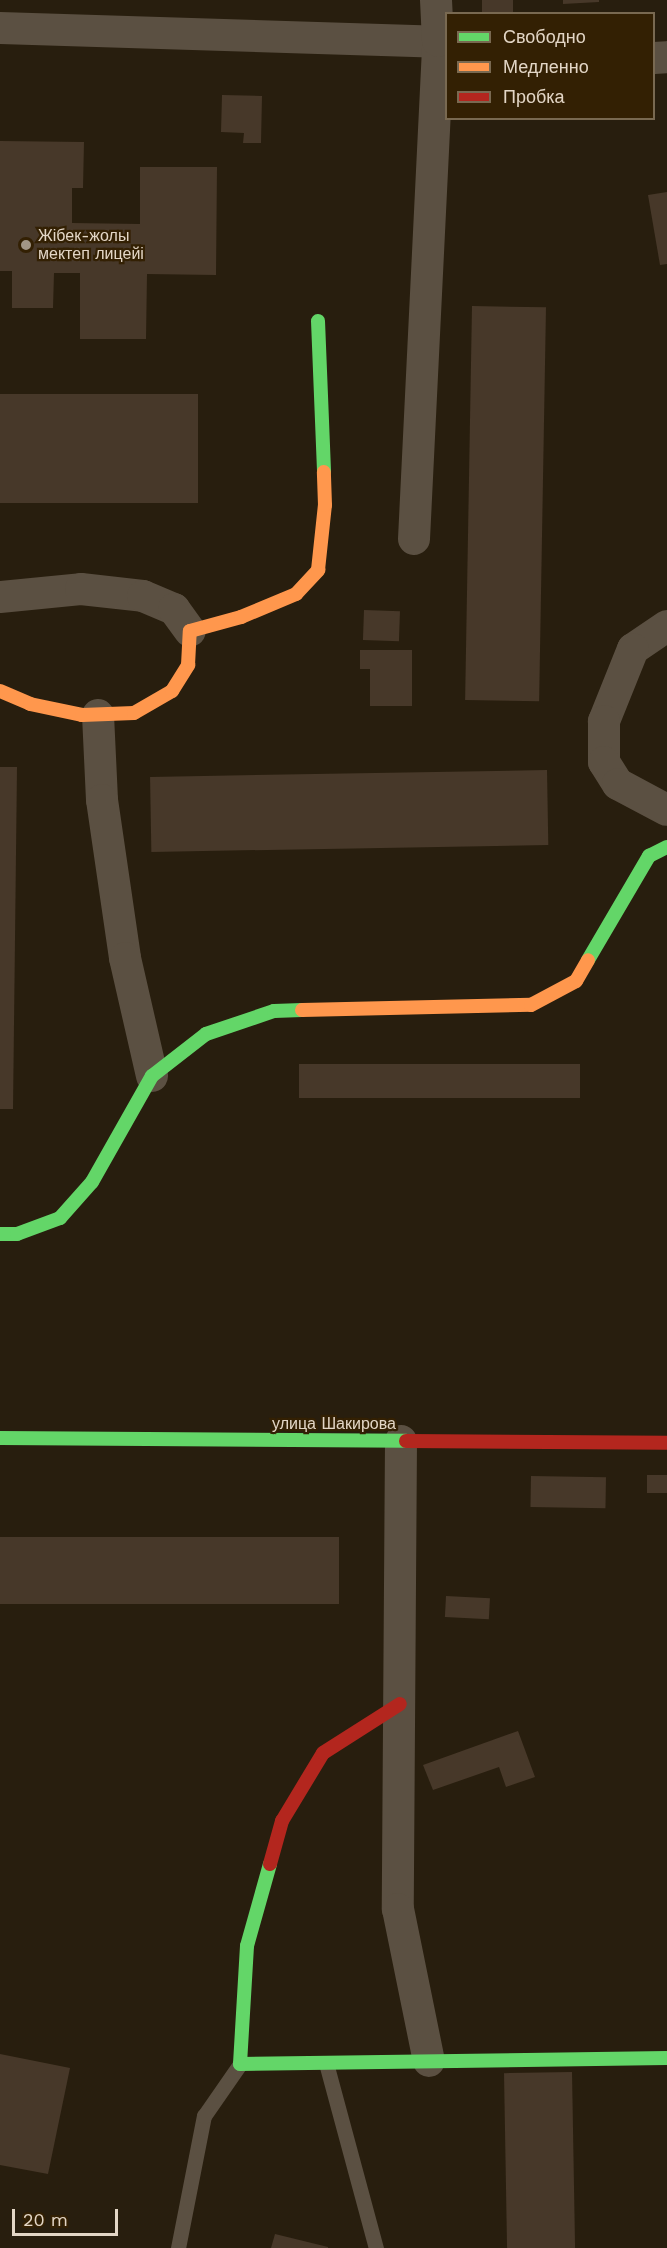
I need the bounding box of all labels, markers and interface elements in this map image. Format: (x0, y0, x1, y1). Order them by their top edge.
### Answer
legend (445, 12, 655, 120)
text: Свободно (503, 26, 586, 47)
text: Медленно (503, 56, 589, 77)
text: Пробка (503, 86, 565, 107)
place label: Жібек-жолы мектеп лицейі (38, 226, 144, 264)
marker: Жібек-жолы мектеп лицейі (19, 238, 33, 252)
street label: улица Шакирова (272, 1414, 396, 1434)
scale bar (15, 2197, 122, 2235)
text: 20 m (23, 2209, 68, 2230)

